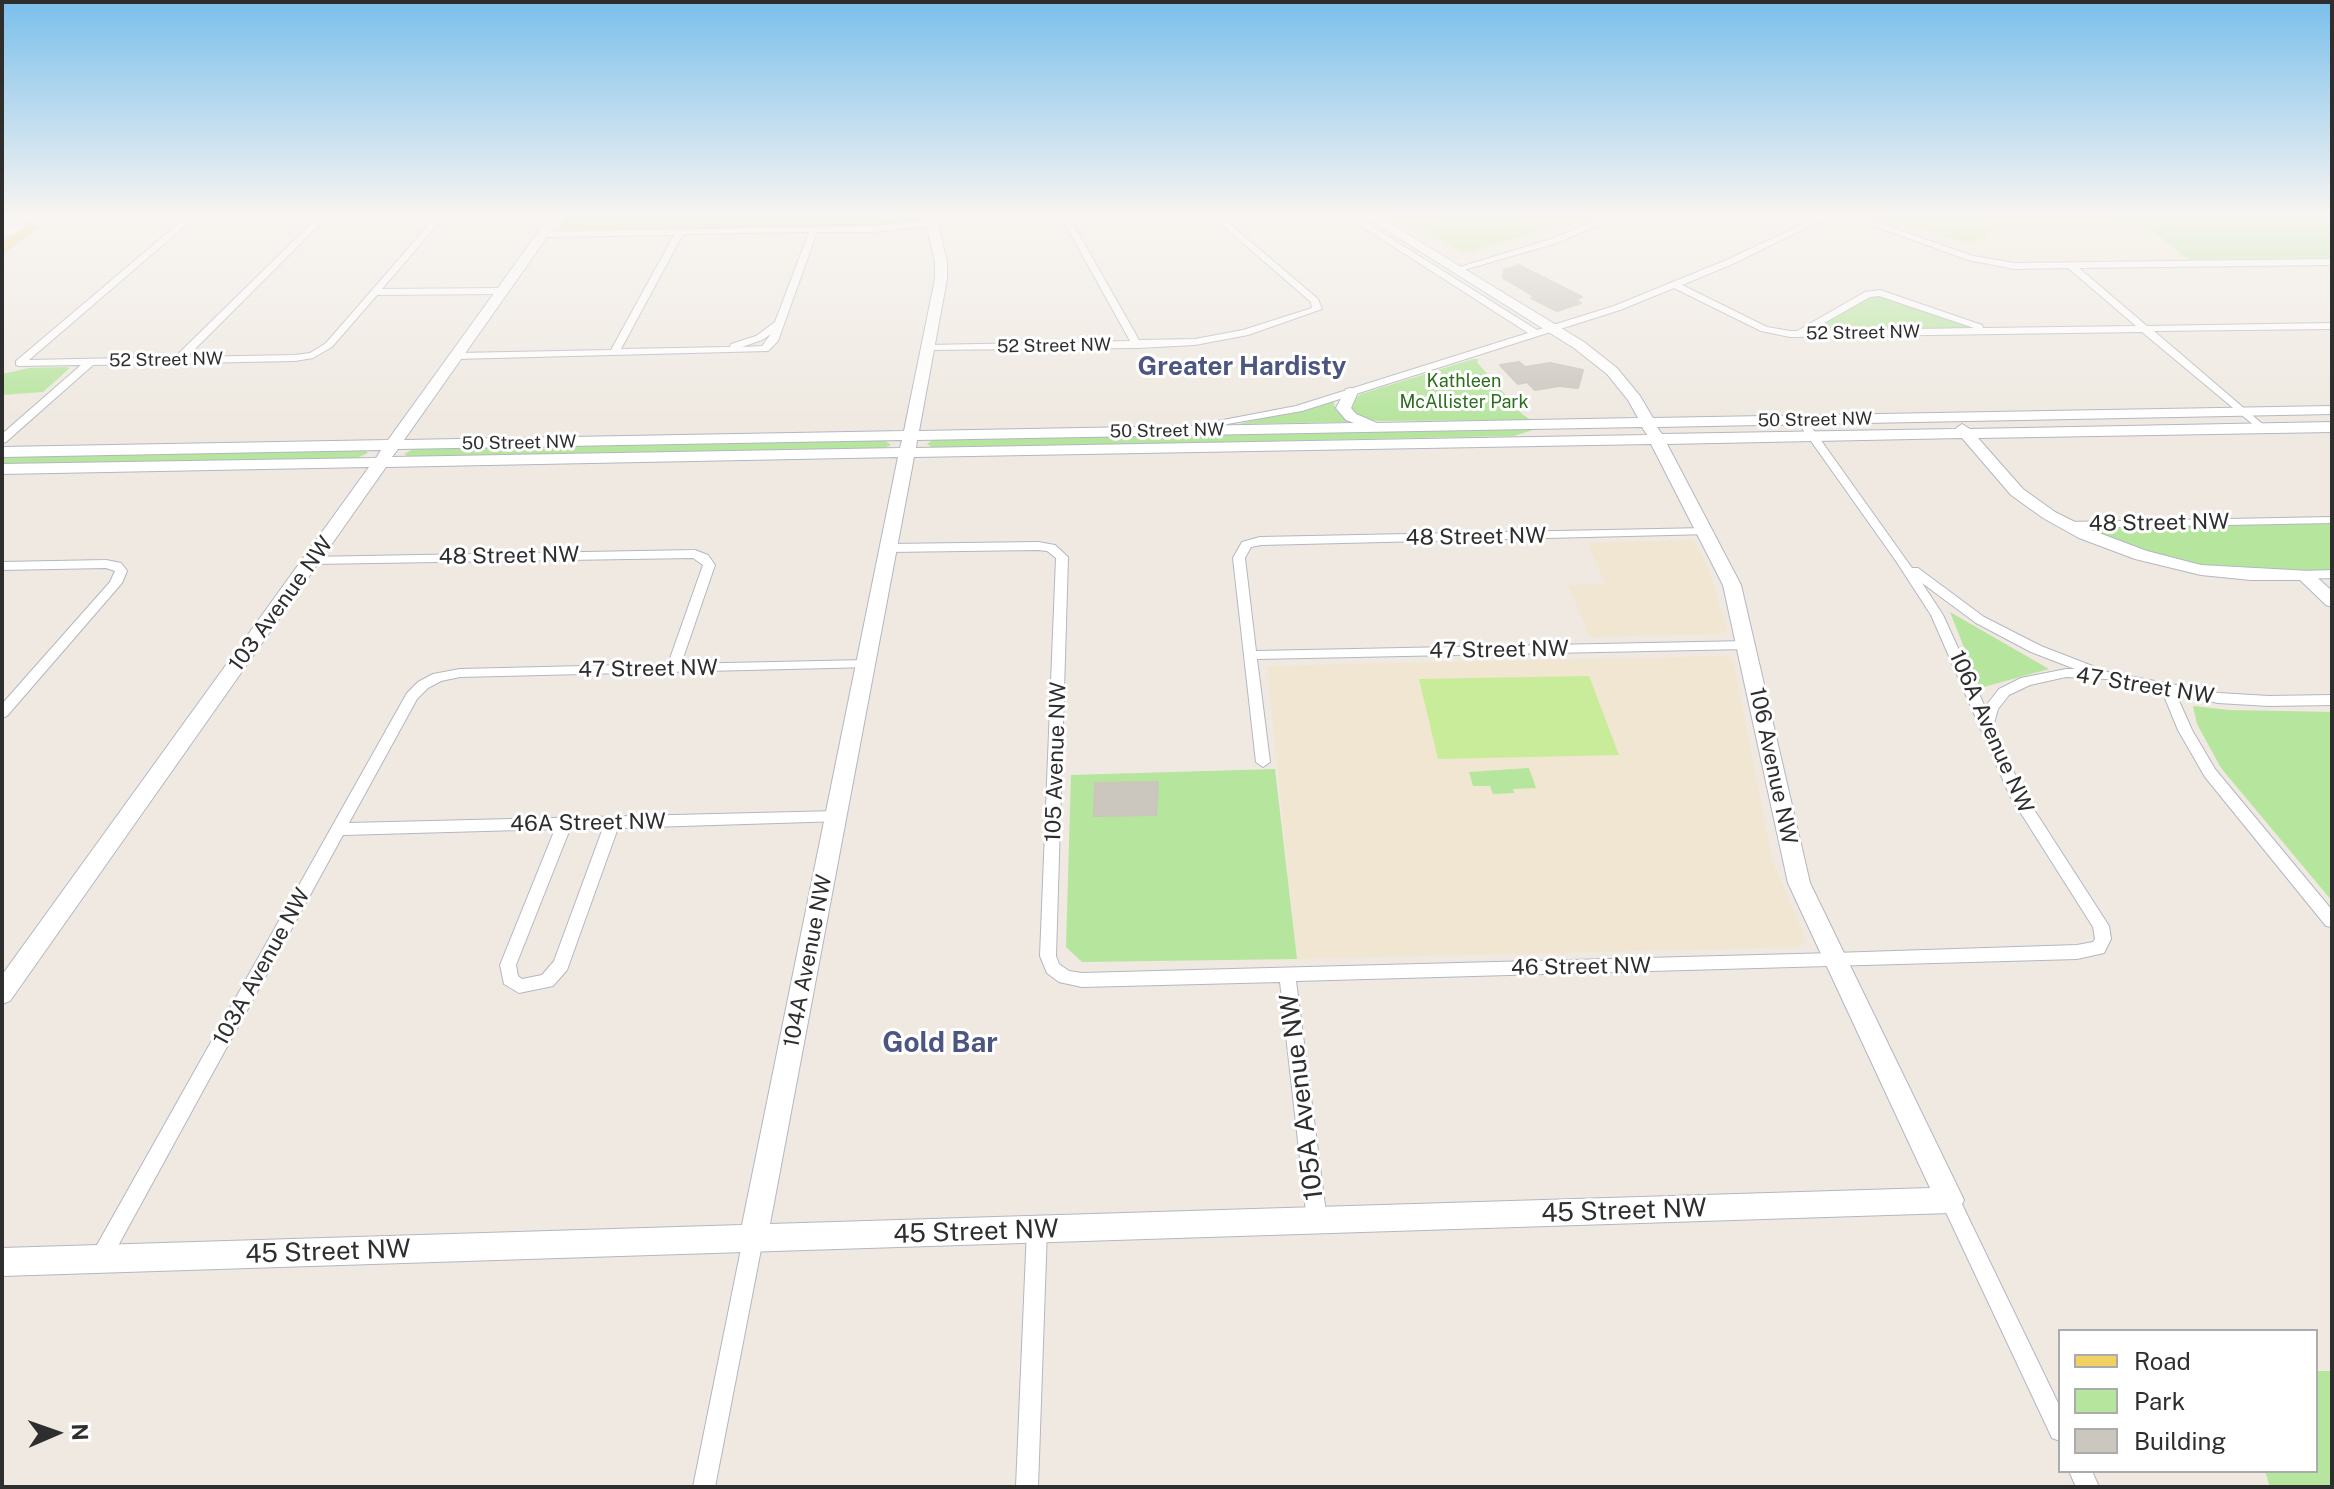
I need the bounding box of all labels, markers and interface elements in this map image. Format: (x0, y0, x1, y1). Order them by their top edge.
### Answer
street label: 52 Street NW (1806, 321, 1920, 345)
street label: 52 Street NW (997, 334, 1111, 358)
street label: 52 Street NW (109, 348, 223, 372)
district label: Greater Hardisty (1138, 351, 1346, 383)
park label: Kathleen McAllister Park (1399, 370, 1529, 412)
street label: 50 Street NW (1758, 408, 1872, 432)
street label: 50 Street NW (1110, 419, 1224, 443)
street label: 50 Street NW (462, 431, 576, 455)
street label: 48 Street NW (2088, 509, 2230, 537)
street label: 48 Street NW (1405, 523, 1547, 551)
street label: 103 Avenue NW (223, 532, 339, 676)
street label: 48 Street NW (438, 542, 580, 570)
street label: 47 Street NW (1429, 636, 1569, 664)
street label: 106A Avenue NW (1943, 647, 2039, 817)
street label: 47 Street NW (578, 655, 718, 683)
street label: 47 Street NW (2074, 662, 2216, 710)
street label: 105 Avenue NW (1040, 681, 1072, 843)
street label: 106 Avenue NW (1743, 685, 1803, 847)
street label: 46A Street NW (510, 808, 666, 838)
street label: 104A Avenue NW (778, 872, 838, 1050)
street label: 103A Avenue NW (208, 884, 316, 1050)
street label: 46 Street NW (1511, 953, 1651, 981)
street label: 105A Avenue NW (1274, 992, 1330, 1202)
district label: Gold Bar (882, 1026, 998, 1060)
street label: 45 Street NW (1541, 1193, 1707, 1229)
street label: 45 Street NW (893, 1214, 1059, 1250)
street label: 45 Street NW (245, 1234, 411, 1270)
legend (2058, 1329, 2318, 1473)
text: Road (2134, 1347, 2191, 1375)
text: Park (2134, 1387, 2185, 1415)
north arrow (16, 1393, 96, 1473)
text: N (67, 1423, 93, 1441)
text: Building (2134, 1427, 2226, 1455)

